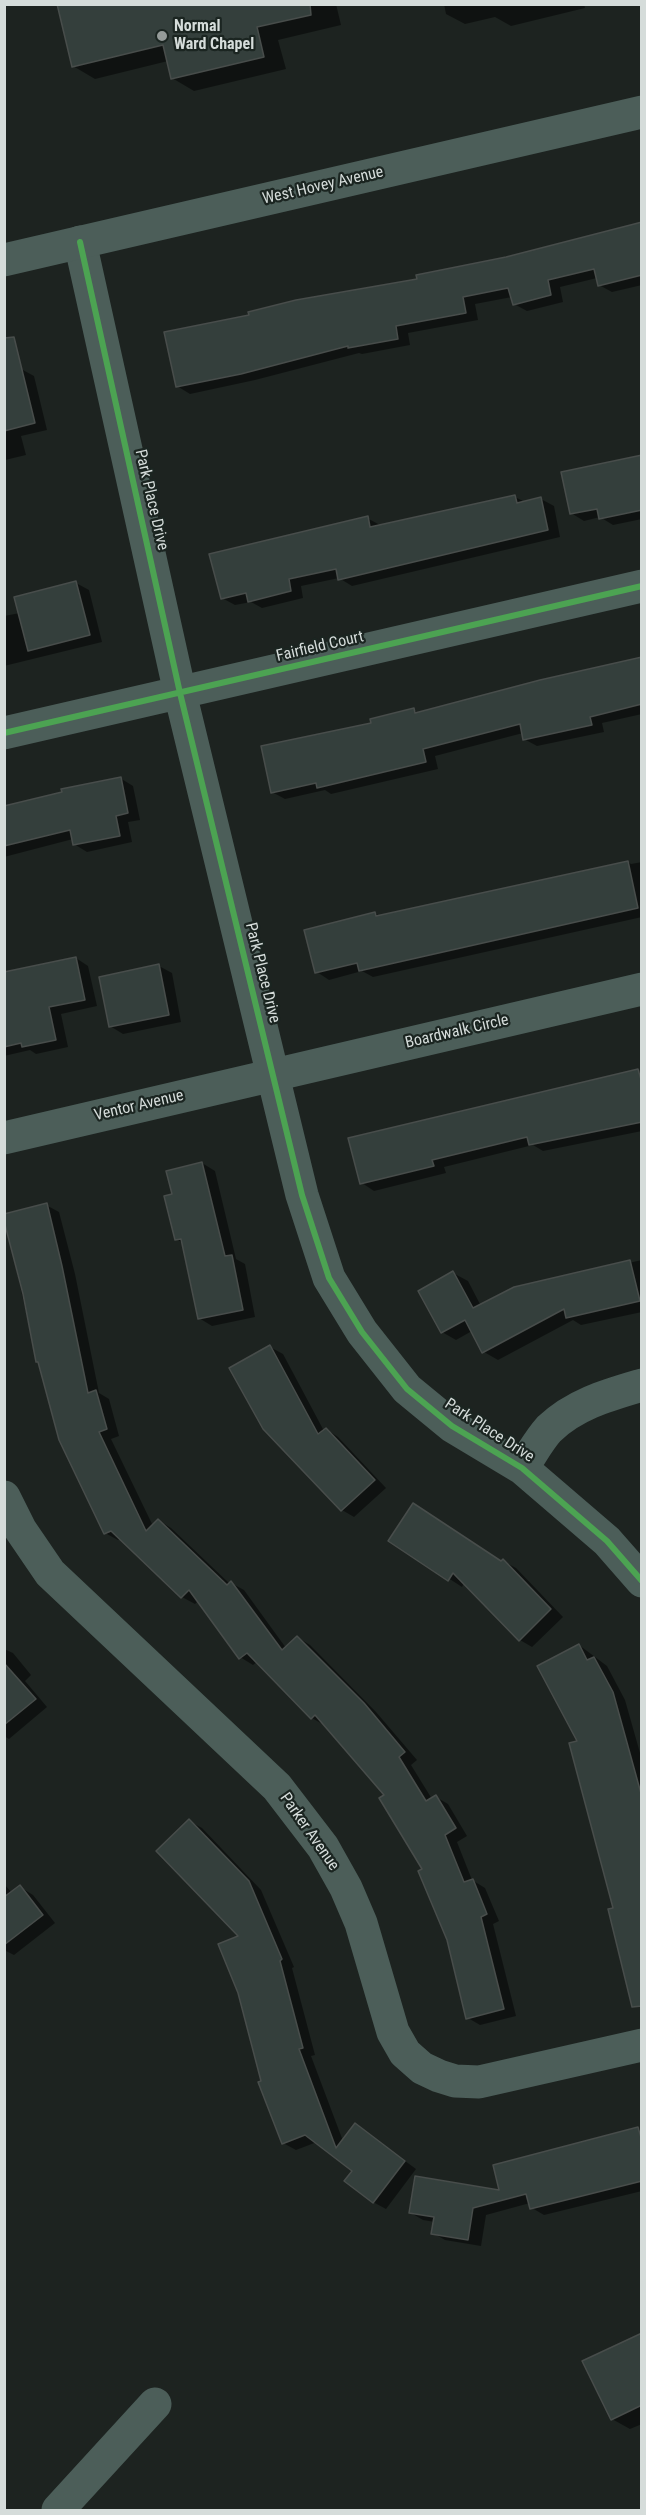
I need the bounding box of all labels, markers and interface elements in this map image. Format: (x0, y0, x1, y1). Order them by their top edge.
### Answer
place label: Normal Ward Chapel (174, 17, 254, 55)
marker: Normal Ward Chapel (155, 29, 169, 43)
street label: West Hovey Avenue (261, 163, 385, 209)
street label: Park Place Drive (130, 448, 172, 552)
street label: Fairfield Court (274, 628, 366, 666)
street label: Park Place Drive (240, 921, 284, 1025)
street label: Boardwalk Circle (403, 1011, 511, 1053)
street label: Ventor Avenue (92, 1086, 186, 1126)
street label: Park Place Drive (441, 1395, 537, 1467)
street label: Parker Avenue (275, 1789, 343, 1875)

